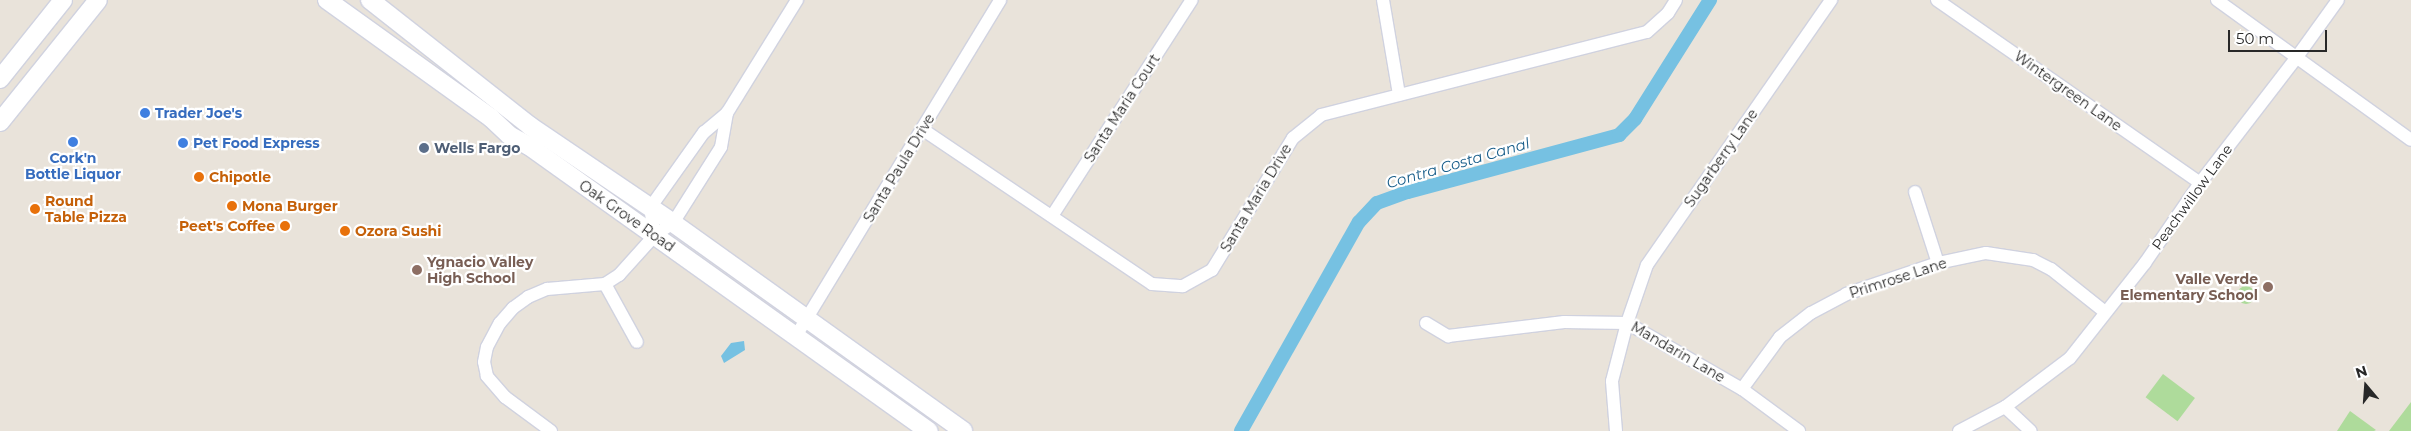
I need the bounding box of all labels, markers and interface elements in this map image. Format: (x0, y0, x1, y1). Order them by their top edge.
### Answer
scale bar (2231, 20, 2330, 52)
text: 50 m (2236, 29, 2274, 48)
street label: Wintergreen Lane (2011, 48, 2125, 134)
street label: Santa Maria Court (1081, 51, 1163, 165)
place label: Trader Joe's (155, 105, 242, 121)
street label: Sugarberry Lane (1681, 106, 1761, 210)
marker: Trader Joe's (139, 107, 151, 119)
street label: Santa Paula Drive (860, 111, 938, 225)
water label: Contra Costa Canal (1384, 134, 1532, 192)
place label: Pet Food Express (193, 135, 320, 151)
marker: Cork'n Bottle Liquor (67, 136, 79, 148)
marker: Pet Food Express (177, 137, 189, 149)
place label: Wells Fargo (434, 140, 520, 156)
street label: Santa Maria Drive (1217, 141, 1295, 255)
street label: Peachwillow Lane (2148, 141, 2236, 253)
marker: Wells Fargo (418, 142, 430, 154)
place label: Cork'n Bottle Liquor (25, 150, 121, 182)
place label: Chipotle (209, 169, 271, 185)
marker: Chipotle (193, 171, 205, 183)
street label: Oak Grove Road (576, 177, 678, 255)
place label: Round Table Pizza (45, 193, 127, 226)
place label: Mona Burger (242, 198, 338, 214)
marker: Mona Burger (226, 200, 238, 212)
marker: Round Table Pizza (29, 203, 41, 215)
place label: Peet's Coffee (179, 218, 275, 234)
marker: Peet's Coffee (279, 220, 291, 232)
place label: Ozora Sushi (355, 223, 441, 239)
marker: Ozora Sushi (339, 225, 351, 237)
place label: Ygnacio Valley High School (427, 254, 533, 286)
street label: Primrose Lane (1847, 254, 1949, 302)
marker: Ygnacio Valley High School (411, 264, 423, 276)
place label: Valle Verde Elementary School (2120, 271, 2258, 304)
marker: Valle Verde Elementary School (2262, 281, 2274, 293)
street label: Mandarin Lane (1628, 318, 1728, 386)
north arrow (2341, 361, 2391, 411)
text: N (2353, 361, 2370, 382)

